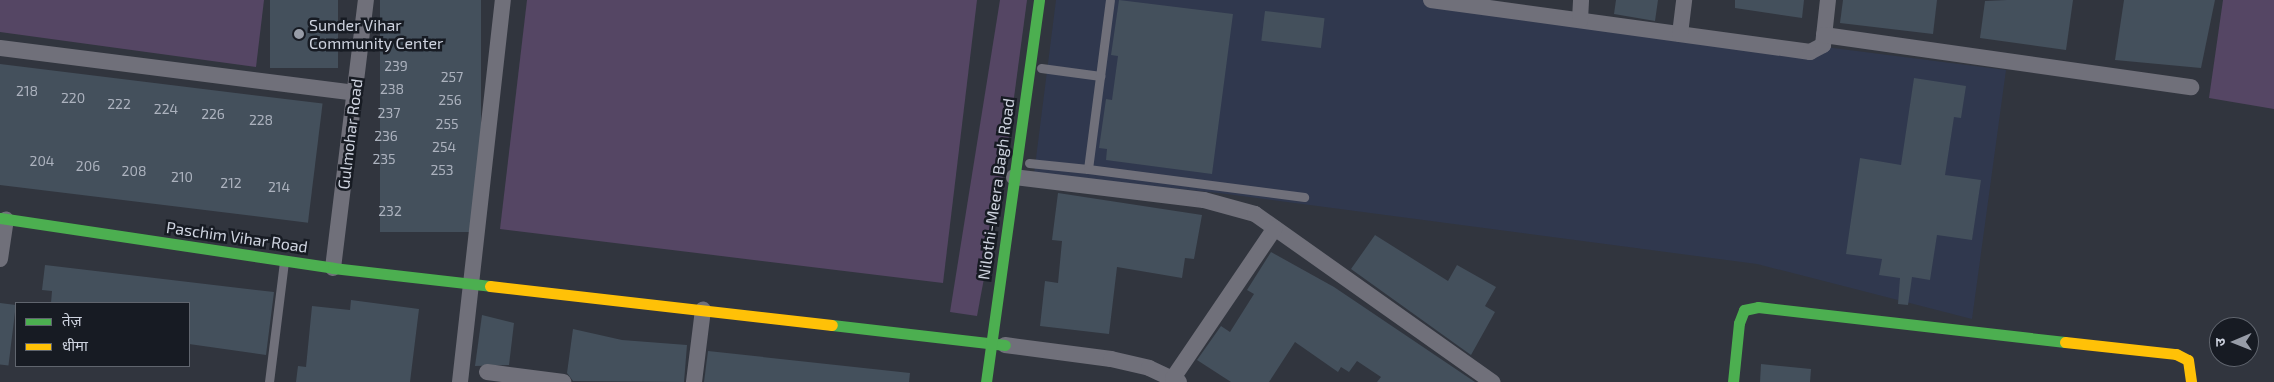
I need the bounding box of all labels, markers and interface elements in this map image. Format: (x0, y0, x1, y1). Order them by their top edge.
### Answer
place label: Sunder Vihar Community Center (309, 15, 444, 53)
marker: Sunder Vihar Community Center (293, 28, 305, 40)
house number: 239 (384, 58, 408, 74)
house number: 257 (441, 69, 463, 85)
street label: Gulmohar Road (334, 77, 366, 191)
house number: 238 (380, 81, 404, 97)
house number: 218 (16, 83, 38, 99)
house number: 220 (61, 90, 85, 106)
house number: 256 (438, 92, 462, 108)
house number: 222 (107, 96, 131, 112)
street label: Nilothi-Meera Bagh Road (974, 97, 1018, 281)
house number: 224 (154, 101, 178, 117)
house number: 237 (378, 105, 400, 121)
house number: 226 (201, 106, 225, 122)
house number: 228 (249, 112, 273, 128)
house number: 255 (436, 116, 458, 132)
house number: 236 (374, 128, 398, 144)
house number: 254 (432, 139, 456, 155)
house number: 235 (372, 151, 396, 167)
house number: 204 (30, 153, 54, 169)
house number: 206 (76, 158, 100, 174)
house number: 253 (430, 162, 454, 178)
house number: 208 (122, 163, 146, 179)
house number: 210 (171, 169, 193, 185)
house number: 212 (220, 175, 242, 191)
house number: 214 (268, 179, 290, 195)
house number: 232 (378, 203, 402, 219)
street label: Paschim Vihar Road (165, 218, 309, 256)
legend (15, 302, 190, 367)
text: तेज़ (62, 311, 82, 329)
north arrow (2209, 317, 2259, 367)
text: धीमा (62, 336, 88, 354)
text: उ (2211, 338, 2228, 347)

